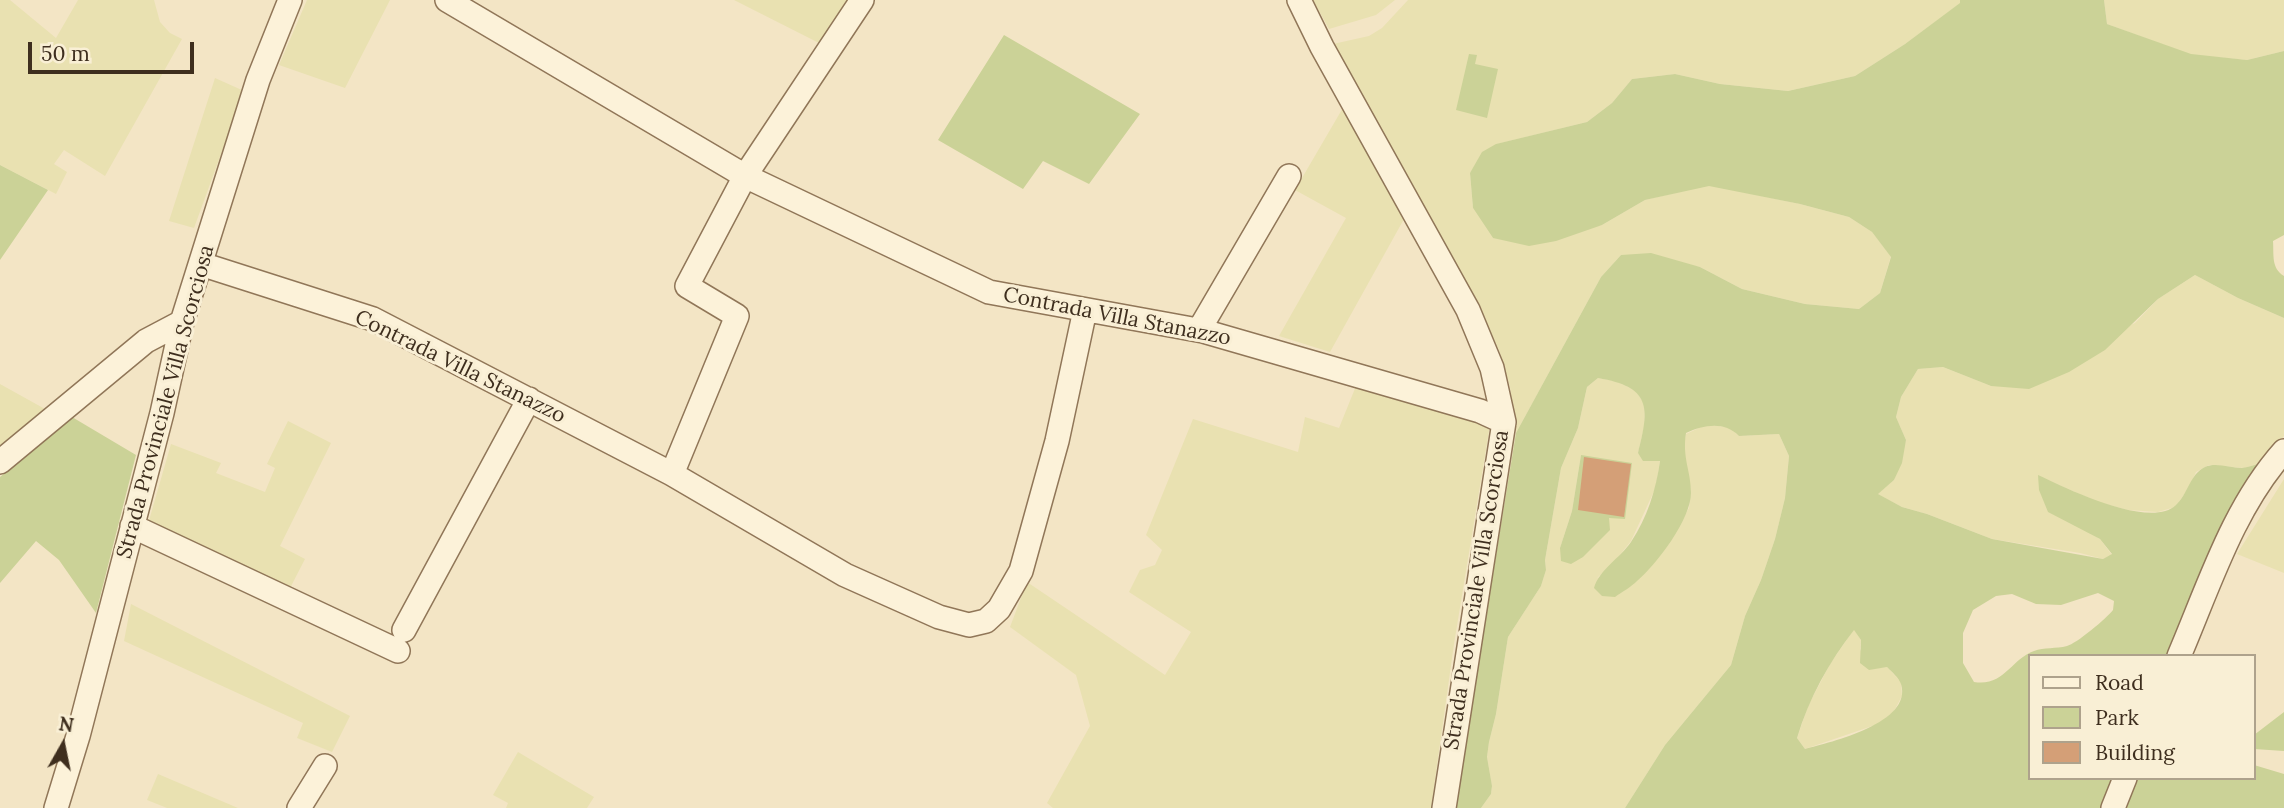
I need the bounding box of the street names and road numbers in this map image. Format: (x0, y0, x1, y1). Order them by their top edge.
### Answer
street label: Strada Provinciale Villa Scorciosa (112, 243, 220, 561)
street label: Contrada Villa Stanazzo (1001, 283, 1233, 351)
street label: Contrada Villa Stanazzo (351, 305, 569, 429)
street label: Strada Provinciale Villa Scorciosa (1439, 428, 1515, 752)

